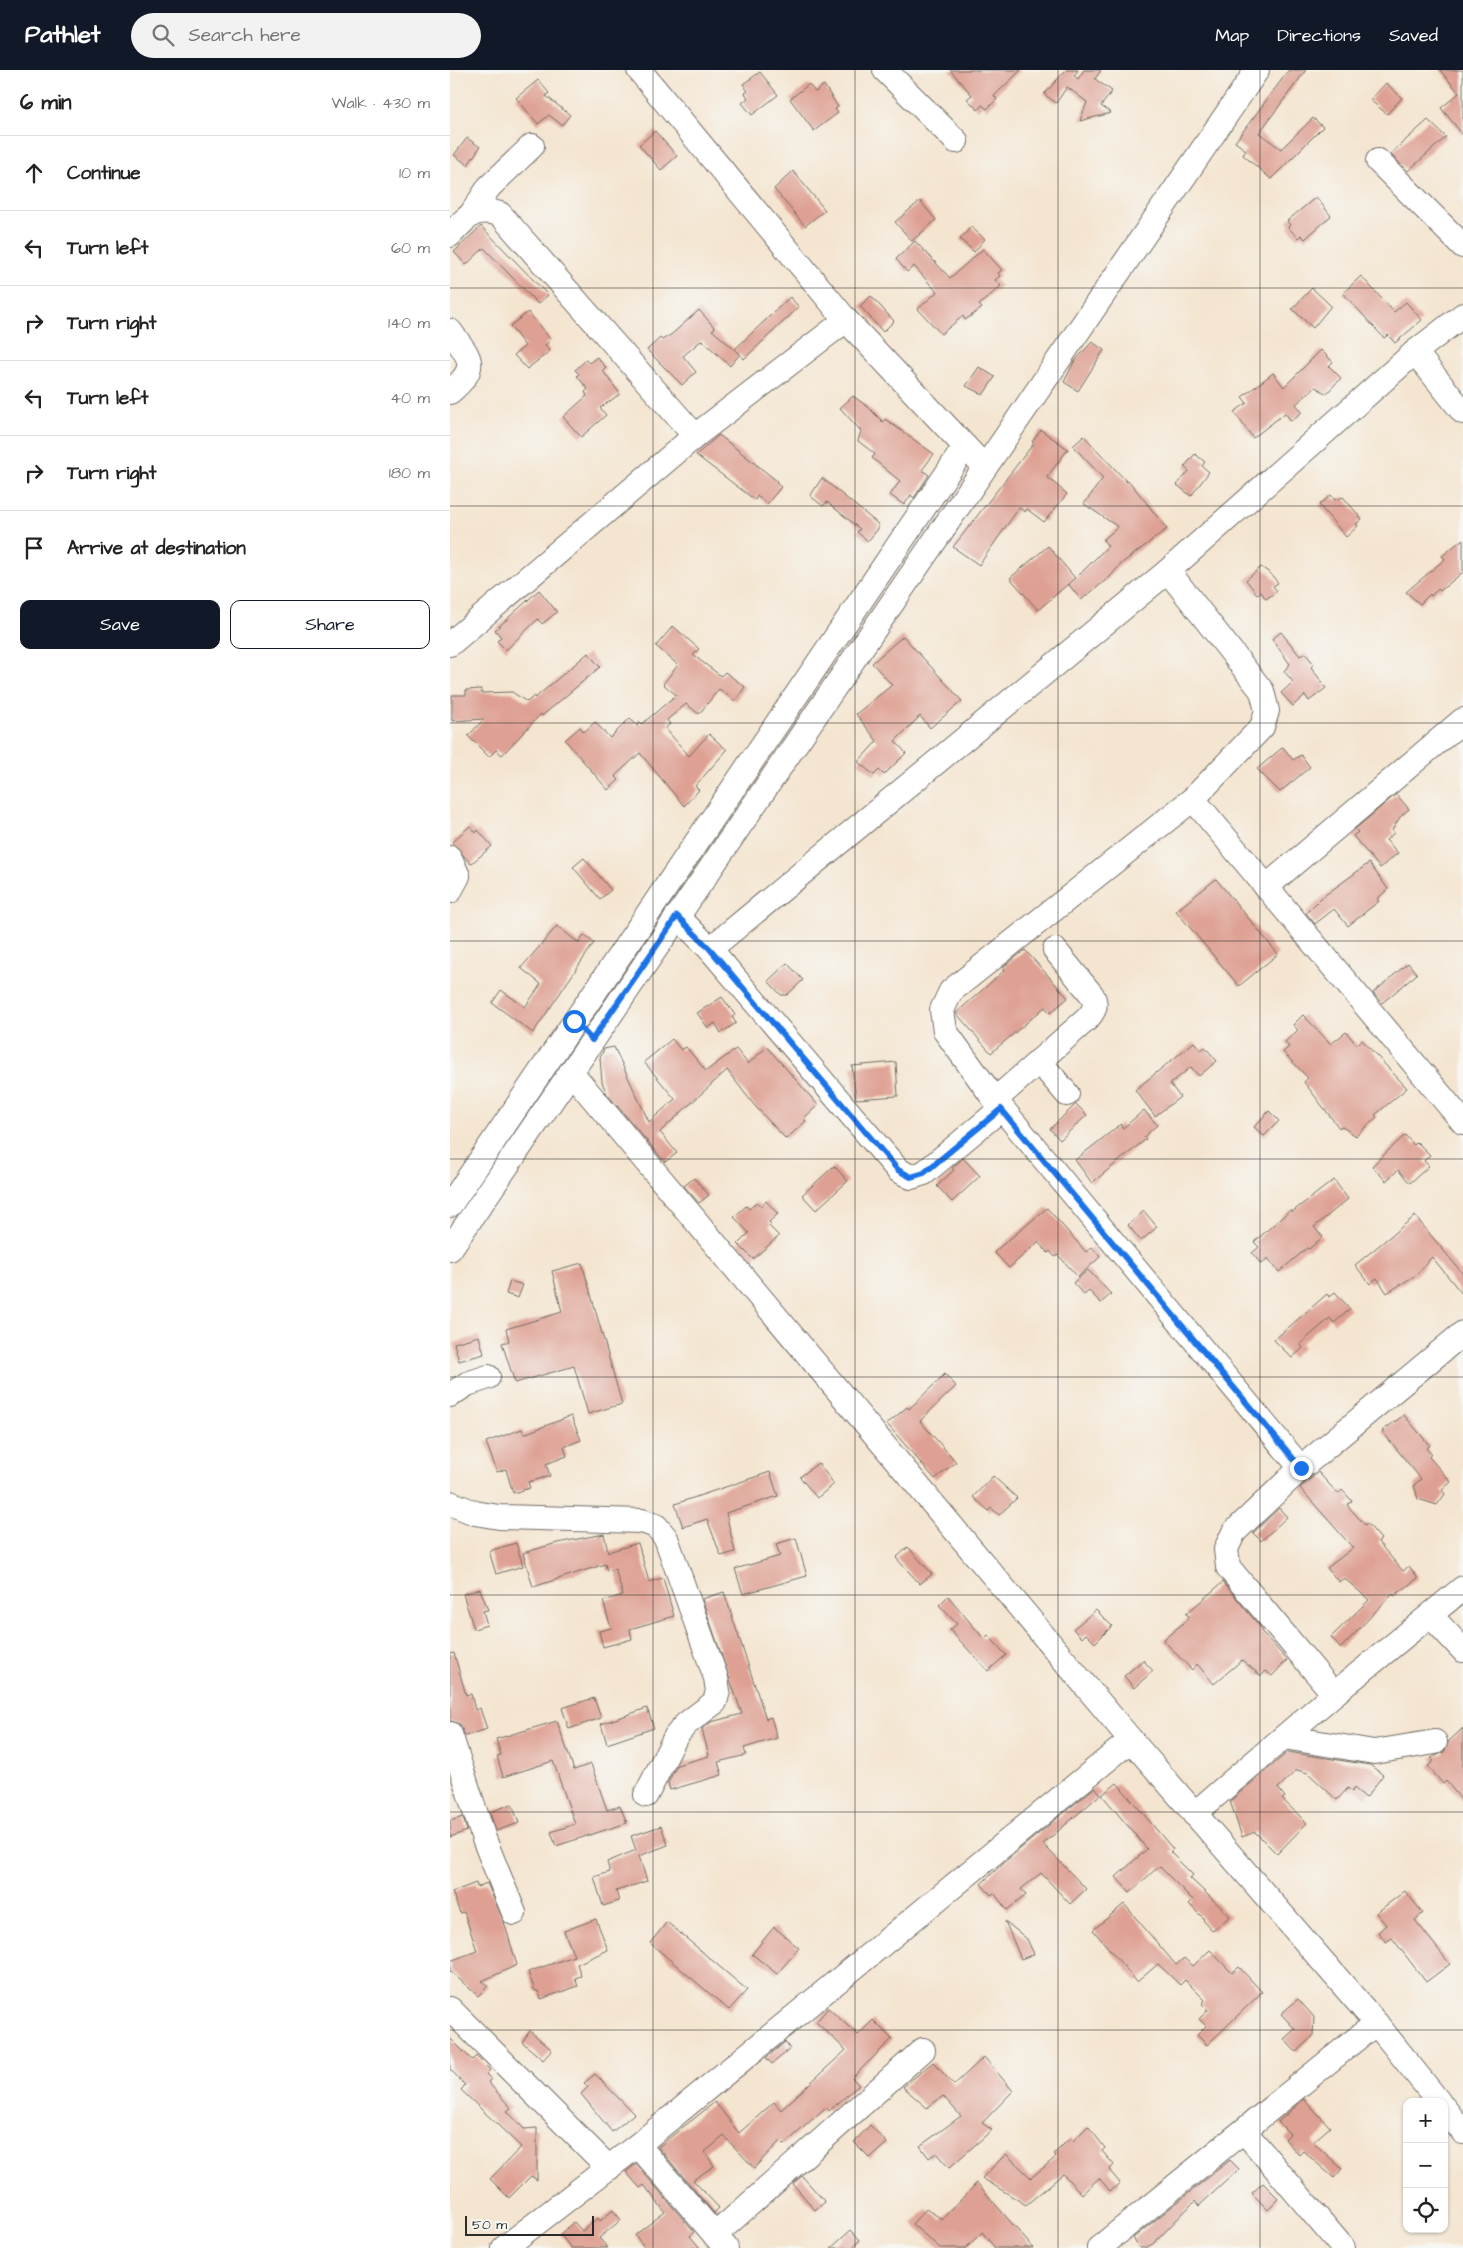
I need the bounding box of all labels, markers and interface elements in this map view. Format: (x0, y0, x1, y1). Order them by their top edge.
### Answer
search box (131, 13, 481, 58)
text: Pathlet (25, 18, 101, 52)
icon: search (149, 21, 177, 49)
text: Search here (189, 22, 301, 49)
text: Map (1215, 23, 1249, 48)
text: Directions (1277, 23, 1361, 48)
text: Saved (1389, 23, 1438, 48)
text: 6 min (20, 88, 72, 117)
text: Walk · 430 m (331, 92, 430, 114)
icon: ahead (20, 159, 48, 187)
text: Continue (67, 160, 141, 187)
text: 10 m (399, 162, 430, 184)
icon: left (20, 234, 48, 262)
text: Turn left (67, 235, 148, 262)
text: 60 m (391, 237, 430, 259)
icon: right (20, 309, 48, 337)
text: Turn right (67, 310, 156, 337)
text: 140 m (388, 312, 430, 334)
icon: left (20, 384, 48, 412)
text: Turn left (67, 385, 148, 412)
text: 40 m (390, 387, 430, 409)
icon: right (20, 459, 48, 487)
text: Turn right (67, 460, 156, 487)
text: 180 m (389, 462, 430, 484)
icon: arrive (20, 534, 48, 562)
text: Arrive at destination (67, 535, 246, 562)
button: Save (20, 600, 220, 649)
button: Share (230, 600, 430, 649)
route start (563, 1010, 586, 1033)
route end (1290, 1457, 1313, 1480)
map controls (1403, 2098, 1448, 2233)
button: + (1403, 2098, 1448, 2143)
button: − (1403, 2143, 1448, 2188)
button: locate (1403, 2188, 1448, 2233)
scale bar (465, 2213, 594, 2236)
text: 50 m (472, 2215, 507, 2235)

